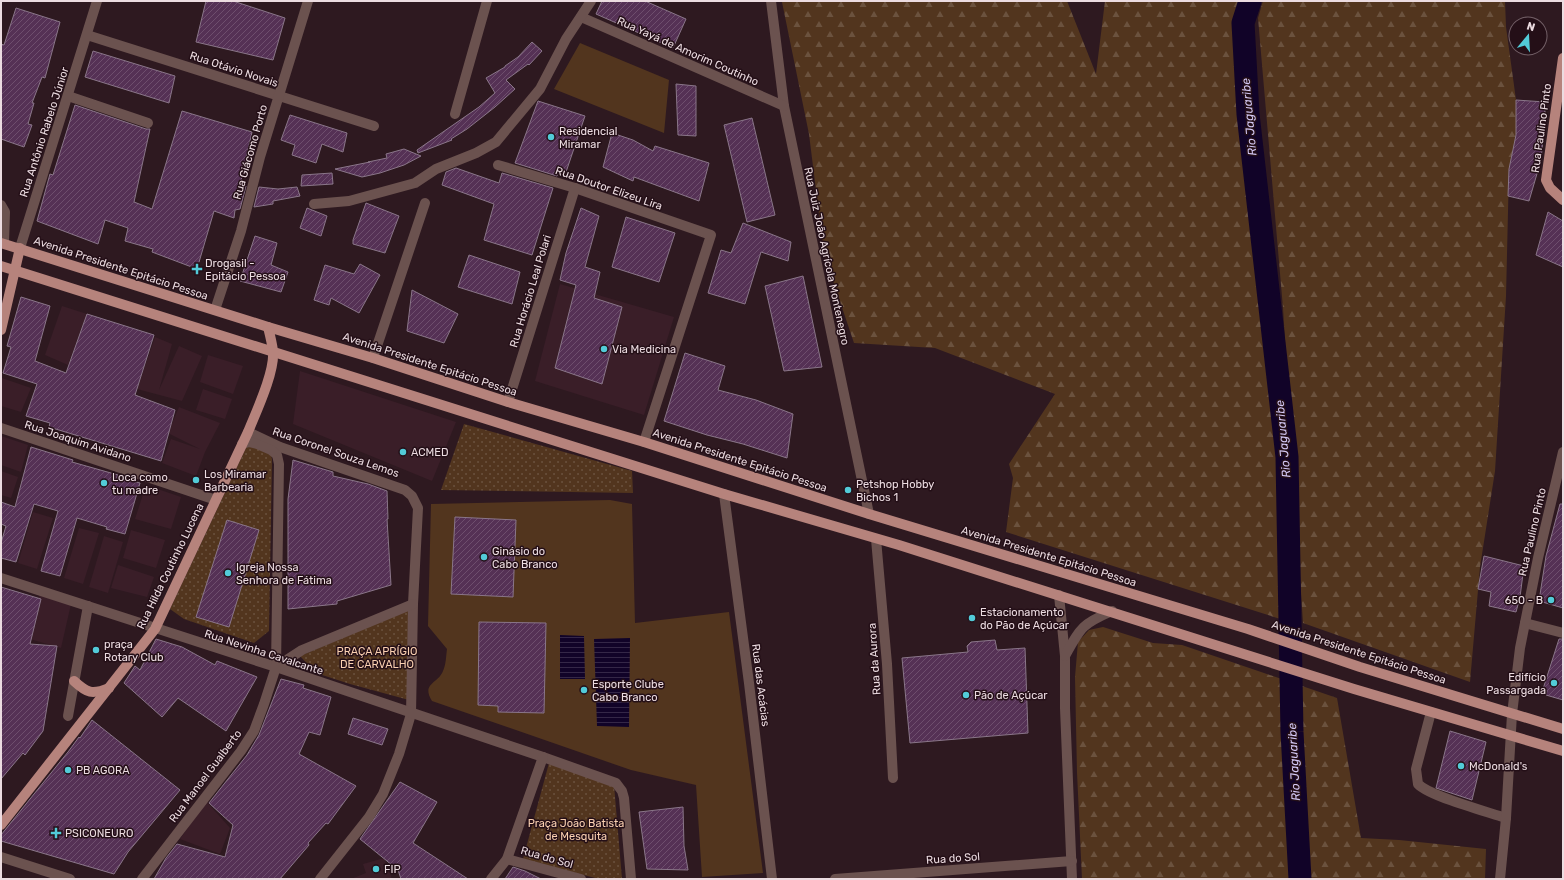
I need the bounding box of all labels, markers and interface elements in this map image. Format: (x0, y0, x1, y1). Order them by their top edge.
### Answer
street label: Rua Yayá de Amorim Coutinho (615, 14, 761, 89)
north arrow (1508, 16, 1548, 56)
text: N (1525, 20, 1537, 34)
street label: Rua Otávio Novais (188, 49, 280, 90)
street label: Rua Antônio Rabelo Júnior (17, 65, 72, 199)
water label: Rio Jaguaribe (1239, 77, 1259, 156)
street label: Rua Paulino Pinto (1529, 83, 1554, 174)
street label: Rua Giácomo Porto (231, 103, 270, 201)
place label: Residencial Miramar (559, 125, 617, 151)
marker: Residencial Miramar (546, 132, 556, 142)
street label: Rua Doutor Elizeu Lira (554, 164, 664, 213)
street label: Rua Juiz João Agrícola Montenegro (801, 166, 852, 346)
street label: Rua Horácio Leal Polari (507, 233, 554, 349)
street label: Avenida Presidente Epitácio Pessoa (32, 234, 210, 303)
place label: Drogasil - Epitácio Pessoa (205, 257, 286, 283)
marker: Drogasil - Epitácio Pessoa (192, 264, 202, 274)
street label: Avenida Presidente Epitácio Pessoa (341, 330, 519, 399)
place label: Via Medicina (612, 343, 676, 356)
marker: Via Medicina (599, 344, 609, 354)
water label: Rio Jaguaribe (1273, 399, 1293, 478)
street label: Rua Joaquim Avidano (23, 418, 133, 465)
street label: Rua Coronel Souza Lemos (271, 425, 401, 480)
street label: Avenida Presidente Epitácio Pessoa (651, 426, 829, 495)
place label: ACMED (411, 446, 449, 459)
marker: ACMED (398, 447, 408, 457)
place label: Los Miramar Barbearia (204, 468, 267, 494)
place label: Loca como tu madre (112, 471, 168, 497)
marker: Los Miramar Barbearia (191, 475, 201, 485)
marker: Loca como tu madre (99, 478, 109, 488)
place label: Petshop Hobby Bichos 1 (856, 478, 934, 504)
marker: Petshop Hobby Bichos 1 (843, 485, 853, 495)
street label: Rua Paulino Pinto (1516, 487, 1549, 578)
street label: Rua Hilda Coutinho Lucena (134, 501, 207, 631)
street label: Avenida Presidente Epitácio Pessoa (960, 524, 1138, 589)
place label: Ginásio do Cabo Branco (492, 545, 558, 571)
marker: Ginásio do Cabo Branco (479, 552, 489, 562)
place label: Igreja Nossa Senhora de Fátima (236, 561, 332, 587)
marker: Igreja Nossa Senhora de Fátima (223, 568, 233, 578)
place label: 650 - B (1505, 594, 1543, 607)
marker: 650 - B (1546, 595, 1556, 605)
place label: Estacionamento do Pão de Açúcar (980, 606, 1070, 632)
marker: Estacionamento do Pão de Açúcar (967, 613, 977, 623)
street label: Avenida Presidente Epitácio Pessoa (1270, 618, 1448, 687)
street label: Rua da Aurora (866, 623, 883, 695)
street label: Rua Nevinha Cavalcante (203, 627, 325, 678)
place label: praça Rotary Club (104, 638, 164, 664)
street label: Rua das Acácias (749, 643, 772, 727)
marker: praça Rotary Club (91, 645, 101, 655)
park label: PRAÇA APRÍGIO DE CARVALHO (337, 645, 417, 671)
place label: Edifício Passargada (1486, 671, 1546, 697)
place label: Esporte Clube Cabo Branco (592, 678, 664, 704)
marker: Edifício Passargada (1549, 678, 1559, 688)
marker: Esporte Clube Cabo Branco (579, 685, 589, 695)
place label: Pão de Açúcar (974, 689, 1048, 702)
marker: Pão de Açúcar (961, 690, 971, 700)
water label: Rio Jaguaribe (1285, 722, 1303, 801)
street label: Rua Manoel Gualberto (166, 728, 244, 825)
place label: McDonald's (1469, 760, 1528, 773)
marker: McDonald's (1456, 761, 1466, 771)
place label: PB AGORA (76, 764, 130, 777)
marker: PB AGORA (63, 765, 73, 775)
park label: Praça João Batista de Mesquita (528, 817, 624, 843)
marker: PSICONEURO (50, 827, 62, 839)
place label: PSICONEURO (65, 827, 133, 840)
street label: Rua do Sol (519, 844, 575, 871)
street label: Rua do Sol (926, 850, 980, 867)
place label: FIP (384, 863, 401, 876)
marker: FIP (371, 864, 381, 874)

